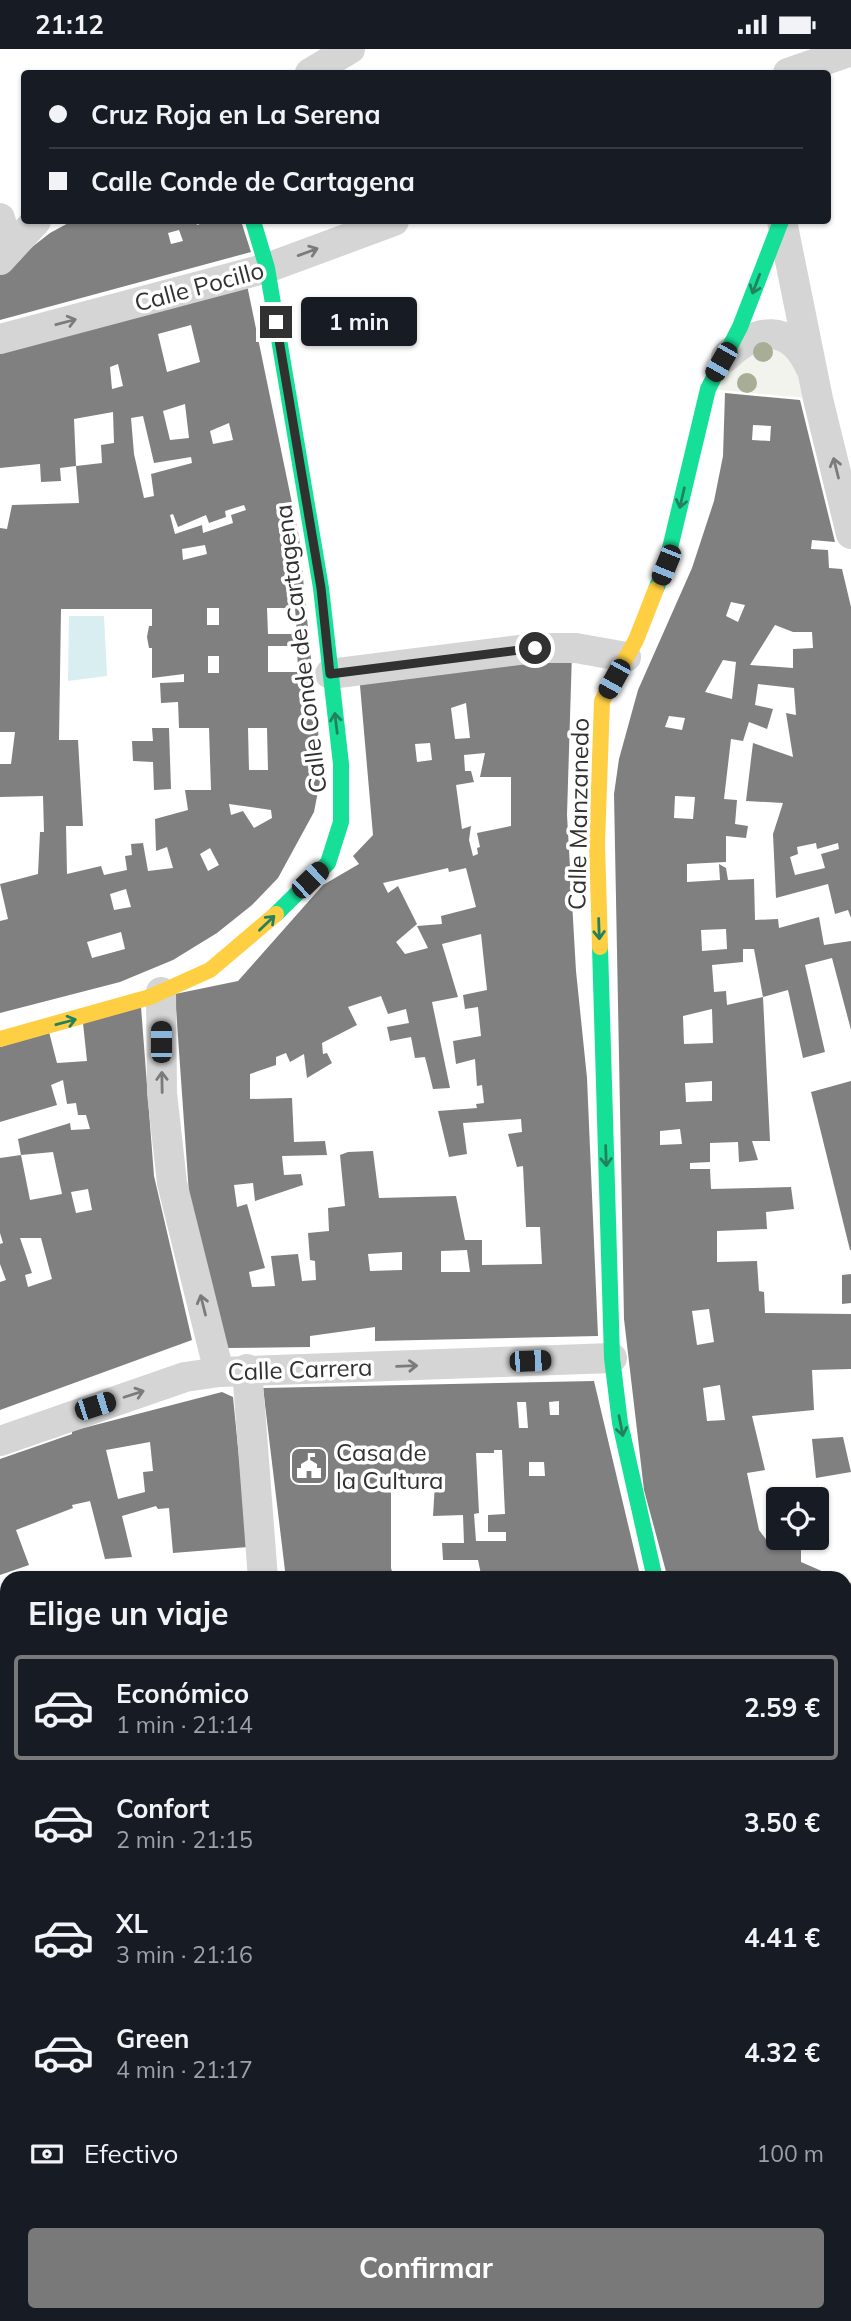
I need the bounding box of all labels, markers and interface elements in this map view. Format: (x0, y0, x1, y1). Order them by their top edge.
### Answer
text: 21:12 (35, 8, 104, 41)
text: Cruz Roja en La Serena (91, 98, 381, 131)
text: Calle Conde de Cartagena (91, 165, 415, 198)
one-way arrow (297, 245, 319, 258)
street label: Calle Pocillo (131, 254, 267, 318)
one-way arrow (749, 273, 762, 295)
callout: 1 min (300, 297, 416, 347)
route end (260, 306, 292, 338)
text: 1 min (329, 307, 389, 336)
one-way arrow (55, 314, 77, 327)
car (702, 339, 741, 385)
one-way arrow (829, 457, 842, 480)
one-way arrow (674, 486, 688, 509)
street label: Calle Conde de Cartagena (267, 503, 333, 795)
car (649, 542, 684, 588)
route start (519, 632, 551, 664)
car (595, 656, 634, 702)
one-way arrow (329, 712, 342, 735)
street label: Calle Manzanedo (561, 718, 595, 910)
car (288, 858, 333, 902)
one-way arrow (258, 914, 275, 931)
one-way arrow (593, 917, 606, 940)
one-way arrow (54, 1015, 77, 1028)
car (151, 1021, 172, 1063)
one-way arrow (155, 1071, 168, 1094)
one-way arrow (599, 1145, 613, 1168)
one-way arrow (196, 1295, 209, 1317)
car (509, 1350, 552, 1372)
street label: Calle Carrera (227, 1351, 373, 1387)
one-way arrow (395, 1360, 418, 1373)
one-way arrow (123, 1387, 145, 1400)
car (72, 1390, 119, 1422)
one-way arrow (615, 1414, 628, 1437)
place label: Casa de la Cultura (336, 1437, 443, 1495)
public building icon: Casa de la Cultura (288, 1445, 330, 1487)
map controls (766, 1487, 829, 1550)
button: locate (766, 1487, 829, 1550)
text: Elige un viaje (28, 1593, 229, 1633)
icon: car (32, 1676, 95, 1739)
text: Económico (116, 1677, 249, 1710)
text: 2.59 € (744, 1691, 820, 1724)
text: 1 min · 21:14 (116, 1710, 253, 1739)
icon: car (32, 1791, 95, 1854)
text: Confort (116, 1792, 209, 1825)
text: 3.50 € (744, 1806, 820, 1839)
text: 2 min · 21:15 (116, 1825, 253, 1854)
icon: car (32, 1906, 95, 1969)
text: XL (116, 1907, 148, 1940)
text: 4.41 € (744, 1921, 820, 1954)
text: 3 min · 21:16 (116, 1940, 253, 1969)
icon: car (32, 2021, 95, 2084)
text: Green (116, 2022, 189, 2055)
text: 4.32 € (744, 2036, 820, 2069)
text: 4 min · 21:17 (116, 2055, 253, 2084)
icon: cash (28, 2135, 66, 2173)
text: Efectivo (84, 2137, 178, 2170)
text: 100 m (756, 2139, 824, 2168)
button: Confirmar (28, 2228, 824, 2308)

